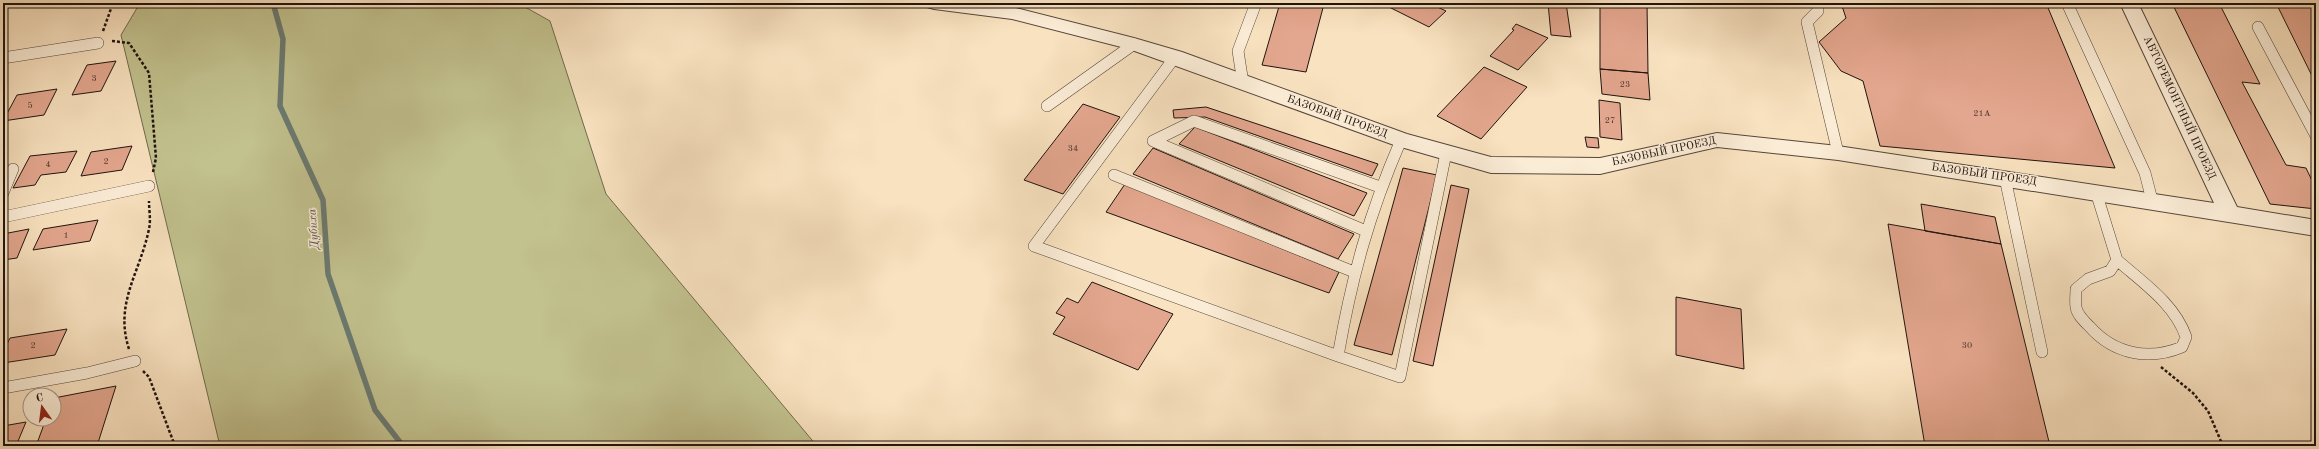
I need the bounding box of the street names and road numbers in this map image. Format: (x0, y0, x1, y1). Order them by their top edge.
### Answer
street label: АВТОРЕМОНТНЫЙ ПРОЕЗД (2141, 34, 2219, 182)
street label: БАЗОВЫЙ ПРОЕЗД (1285, 92, 1389, 140)
street label: БАЗОВЫЙ ПРОЕЗД (1610, 134, 1717, 168)
street label: БАЗОВЫЙ ПРОЕЗД (1931, 160, 2038, 188)

